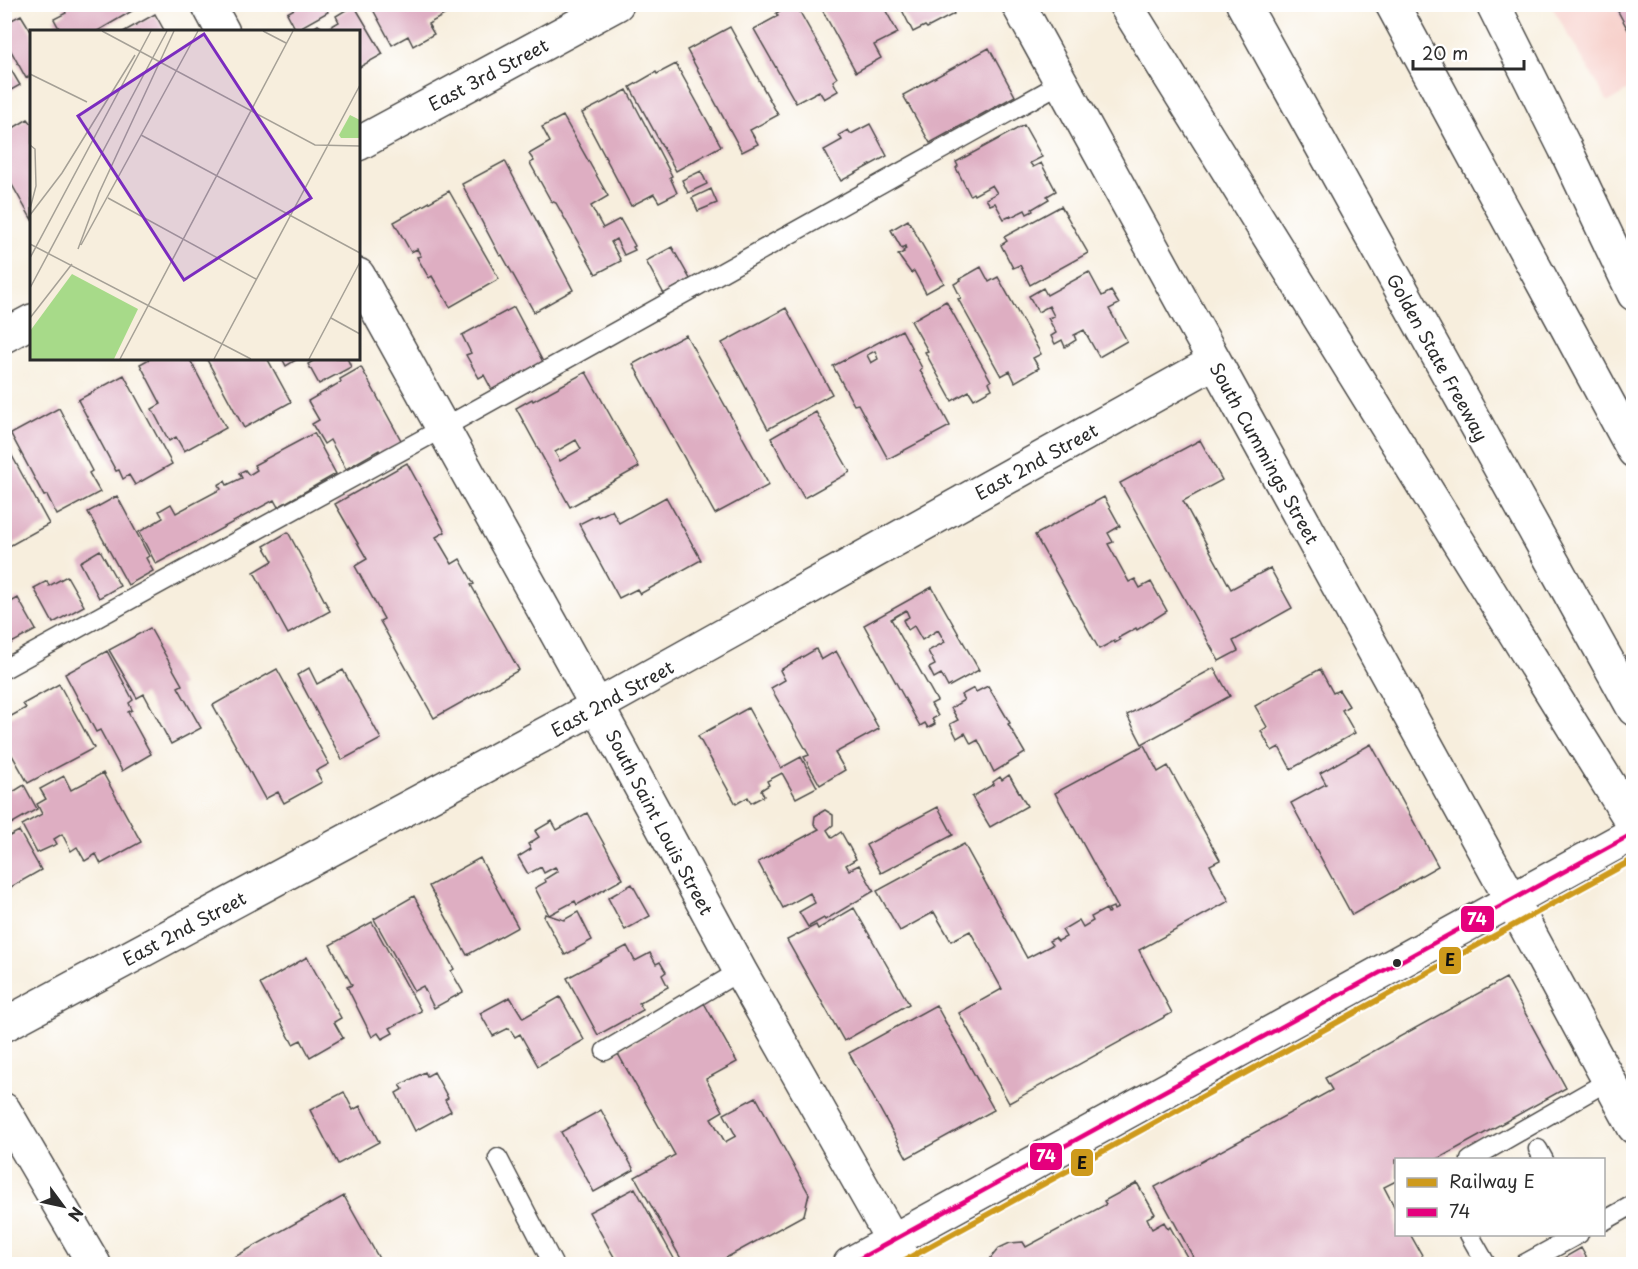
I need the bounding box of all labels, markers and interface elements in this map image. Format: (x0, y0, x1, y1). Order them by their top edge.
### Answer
inset map (30, 30, 360, 360)
street label: East 3rd Street (423, 31, 553, 117)
scale bar (1413, 33, 1524, 71)
text: 20 m (1422, 39, 1468, 66)
street label: Golden State Freeway (1381, 268, 1495, 446)
street label: South Cummings Street (1204, 357, 1326, 549)
street label: East 2nd Street (970, 416, 1102, 506)
street label: East 2nd Street (546, 653, 678, 743)
street label: South Saint Louis Street (600, 724, 720, 920)
street label: East 2nd Street (117, 884, 251, 972)
line badge: 74 (1460, 905, 1495, 933)
text: 74 (1467, 906, 1487, 930)
line badge: E (1438, 946, 1462, 975)
text: E (1445, 947, 1455, 971)
unlabelled marker (1391, 957, 1403, 969)
line badge: 74 (1029, 1142, 1063, 1171)
text: 74 (1036, 1143, 1056, 1167)
line badge: E (1070, 1148, 1094, 1177)
text: E (1077, 1150, 1087, 1174)
legend (1395, 1158, 1605, 1236)
text: Railway E (1449, 1167, 1535, 1194)
north arrow (33, 1176, 93, 1236)
text: 74 (1449, 1197, 1470, 1224)
text: N (63, 1203, 90, 1227)

